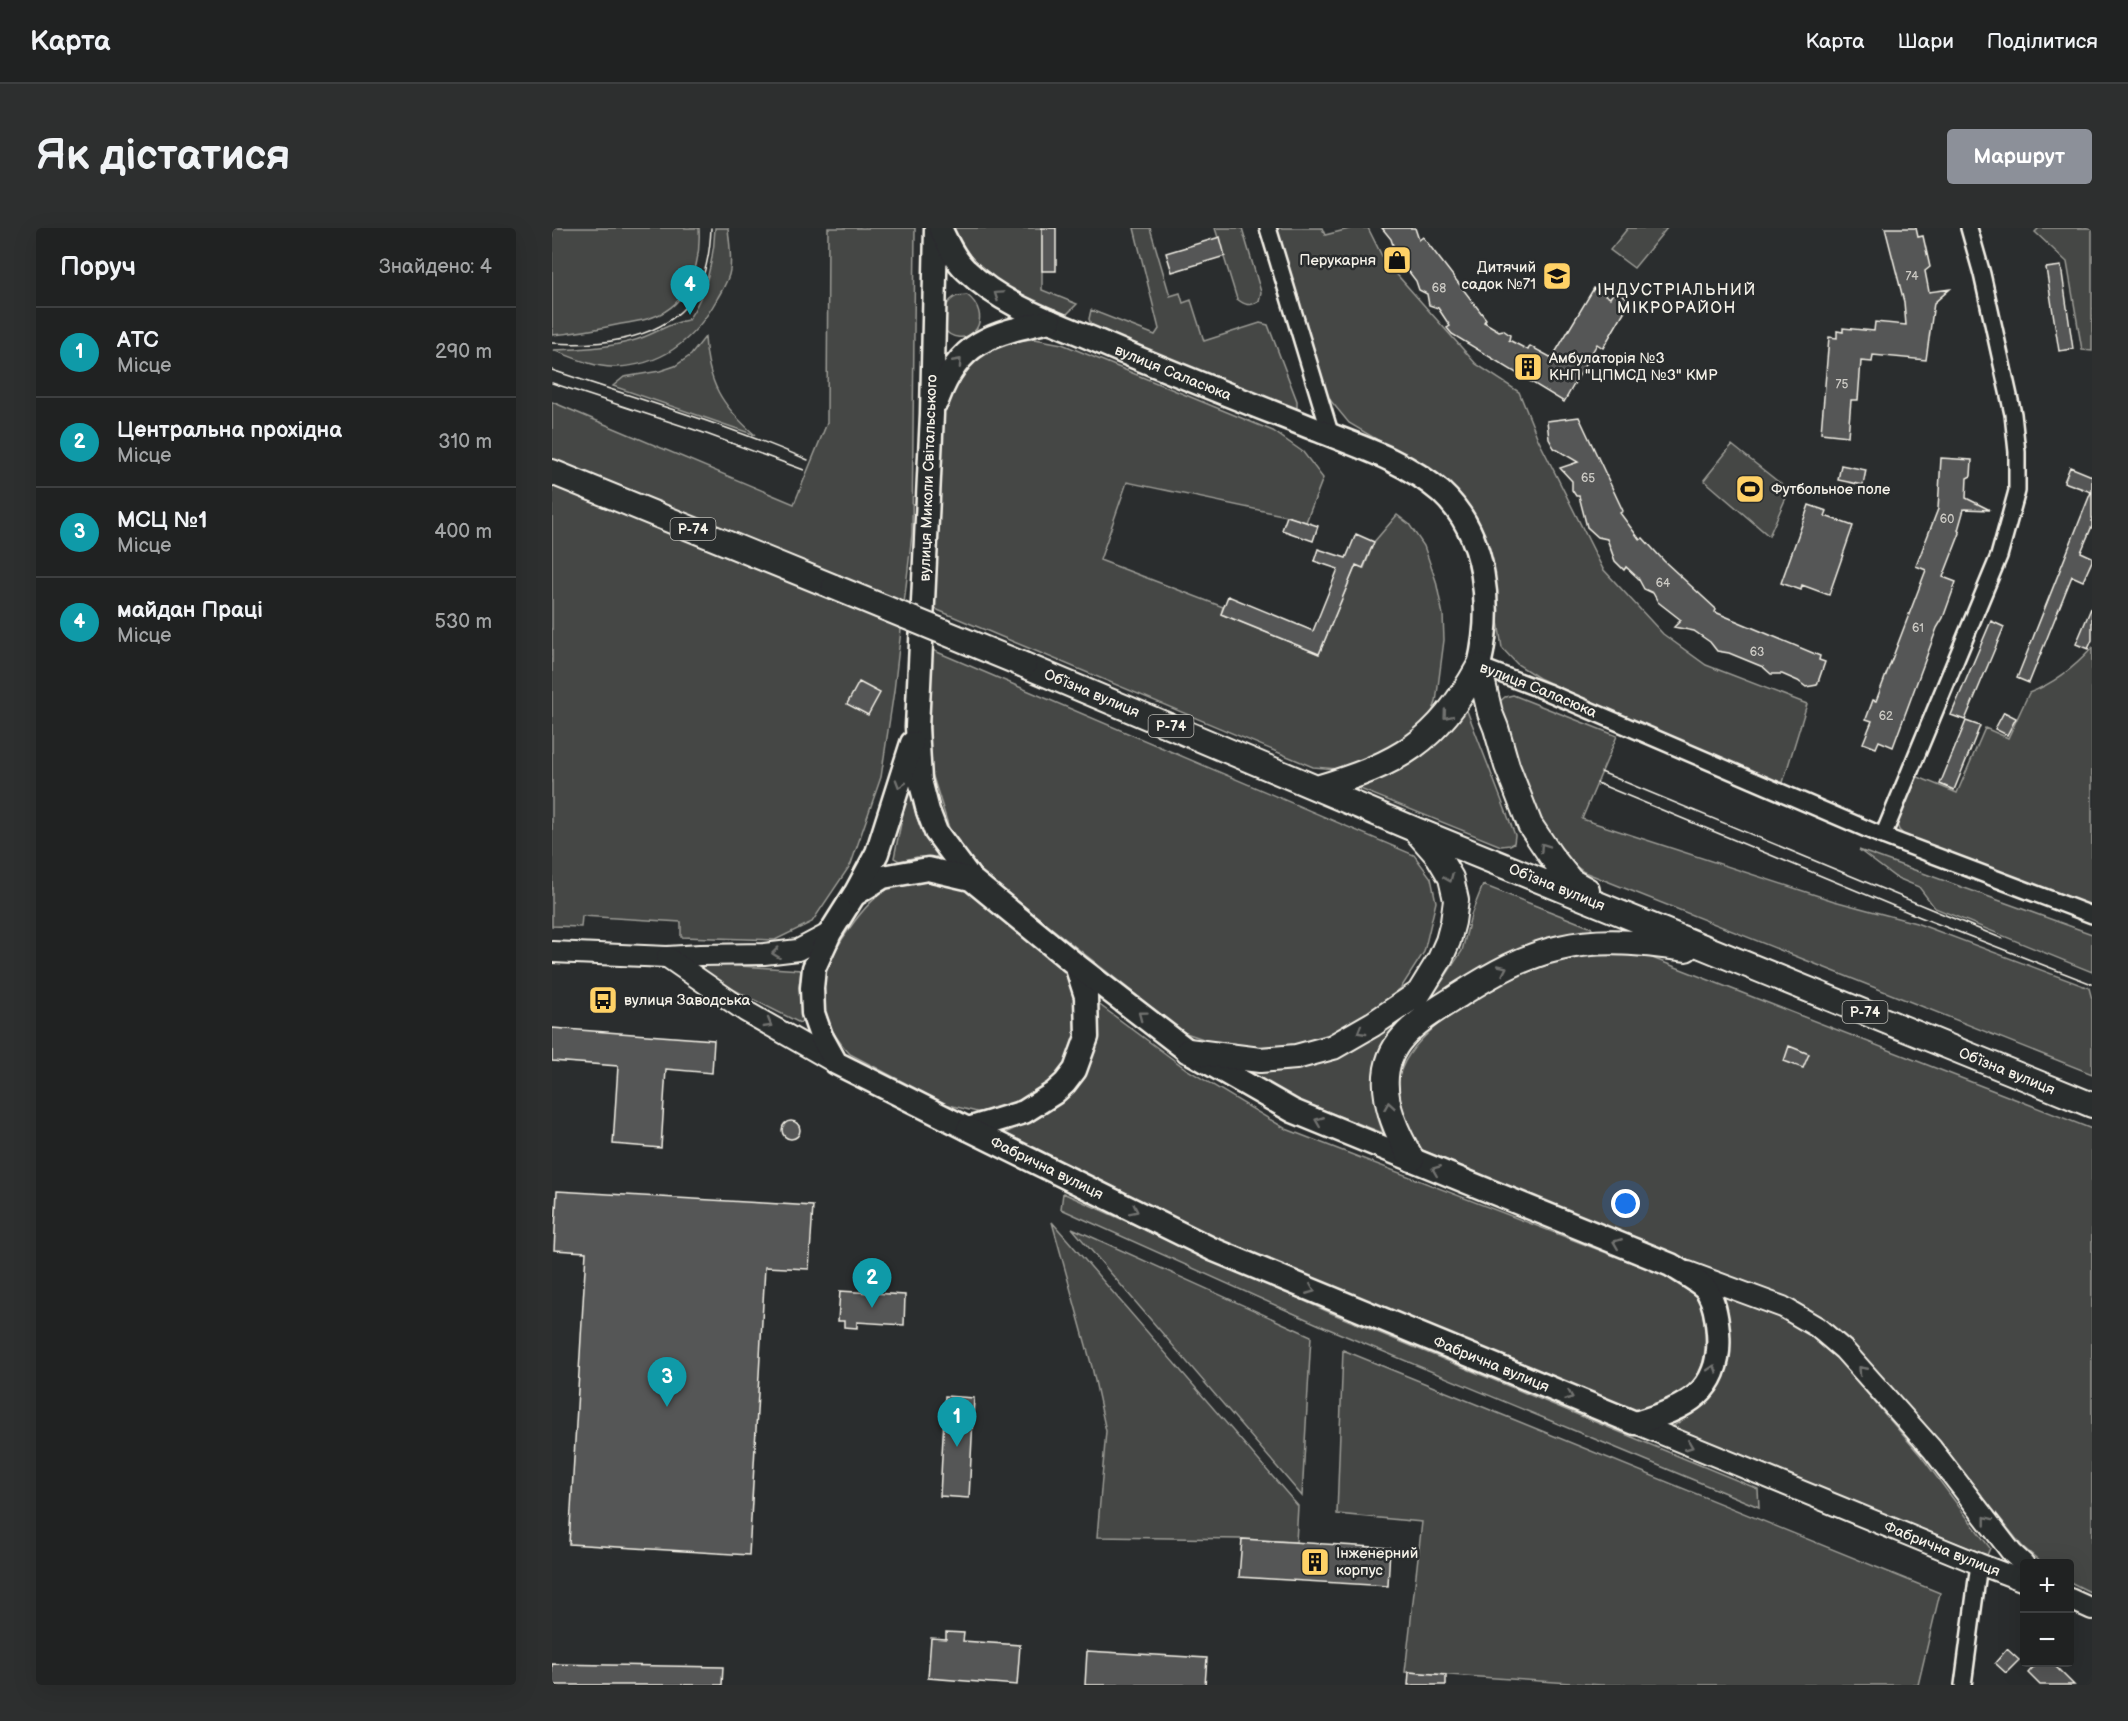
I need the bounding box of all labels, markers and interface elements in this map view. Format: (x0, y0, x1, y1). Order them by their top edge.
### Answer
text: Карта (30, 25, 110, 58)
text: Карта (1805, 29, 1865, 54)
text: Шари (1898, 29, 1954, 54)
text: Поділитися (1987, 29, 2098, 54)
button: Маршрут (1947, 129, 2092, 184)
text: Як дістатися (36, 131, 290, 182)
shop icon: Перукарня (1381, 244, 1413, 276)
place label: Перукарня (1299, 251, 1376, 270)
text: Поруч (60, 252, 136, 283)
text: Знайдено: 4 (379, 255, 492, 279)
place label: Дитячий садок №71 (1462, 258, 1536, 294)
school or university icon: Дитячий садок №71 (1541, 260, 1573, 292)
pin: 4 (670, 266, 710, 315)
house number: 74 (1905, 269, 1919, 284)
house number: 68 (1432, 281, 1446, 296)
district label: ІНДУСТРІАЛЬНИЙ МІКРОРАЙОН (1597, 281, 1757, 318)
one-way arrow (994, 291, 1005, 302)
text: АТС (117, 327, 159, 354)
text: 1 (75, 340, 84, 364)
text: 290 m (435, 340, 492, 364)
street label: вулиця Саласюка (1112, 341, 1234, 405)
place label: Амбулаторія №3 КНП "ЦПМСД №3" КМР (1548, 349, 1718, 385)
building icon: Амбулаторія №3 КНП "ЦПМСД №3" КМР (1512, 351, 1544, 383)
text: Місце (117, 354, 171, 378)
one-way arrow (951, 359, 962, 369)
street label: вулиця Миколи Світальського (915, 374, 942, 582)
house number: 75 (1836, 377, 1849, 392)
text: Центральна прохідна (117, 417, 342, 444)
text: 2 (74, 430, 85, 454)
text: 310 m (438, 430, 492, 454)
text: Місце (117, 444, 171, 468)
house number: 65 (1581, 471, 1595, 486)
sports icon: Футбольное поле (1734, 473, 1766, 505)
place label: Футбольное поле (1771, 480, 1890, 499)
text: МСЦ №1 (117, 507, 208, 534)
house number: 60 (1940, 512, 1954, 527)
road number: Р-74 (670, 518, 716, 540)
text: 3 (74, 520, 85, 544)
text: 400 m (434, 520, 492, 544)
text: Місце (117, 534, 171, 558)
house number: 64 (1656, 576, 1671, 591)
text: майдан Праці (117, 597, 263, 624)
text: 4 (74, 610, 85, 634)
text: 530 m (435, 610, 492, 634)
house number: 61 (1912, 621, 1924, 636)
text: Місце (117, 624, 171, 648)
house number: 63 (1750, 645, 1764, 660)
street label: вулиця Саласюка (1477, 658, 1600, 722)
street label: Обʼїзна вулиця (1041, 665, 1142, 722)
one-way arrow (1443, 708, 1454, 719)
house number: 62 (1879, 709, 1893, 724)
road number: Р-74 (1148, 715, 1194, 737)
one-way arrow (895, 778, 907, 788)
one-way arrow (1540, 843, 1551, 854)
street label: Обʼїзна вулиця (1506, 860, 1608, 915)
one-way arrow (1442, 871, 1454, 882)
one-way arrow (771, 946, 780, 959)
one-way arrow (1497, 965, 1508, 977)
bus stop icon: вулиця Заводська (587, 984, 619, 1016)
place label: вулиця Заводська (624, 991, 750, 1010)
road number: Р-74 (1842, 1001, 1888, 1023)
one-way arrow (1137, 1011, 1148, 1022)
one-way arrow (762, 1017, 772, 1028)
one-way arrow (1356, 1024, 1367, 1035)
street label: Обʼїзна вулиця (1956, 1044, 2058, 1099)
one-way arrow (1383, 1102, 1395, 1111)
one-way arrow (1314, 1116, 1325, 1128)
street label: Фабрична вулиця (987, 1132, 1106, 1204)
one-way arrow (1432, 1165, 1443, 1177)
your location (1611, 1189, 1640, 1218)
one-way arrow (1127, 1203, 1138, 1214)
one-way arrow (1612, 1238, 1623, 1250)
pin: 2 (852, 1258, 892, 1308)
one-way arrow (1305, 1283, 1316, 1295)
street label: Фабрична вулиця (1430, 1332, 1552, 1397)
pin: 3 (648, 1358, 686, 1407)
one-way arrow (1706, 1364, 1718, 1375)
one-way arrow (1858, 1366, 1869, 1377)
one-way arrow (1563, 1389, 1574, 1401)
pin: 1 (938, 1398, 976, 1447)
one-way arrow (1683, 1439, 1694, 1451)
one-way arrow (1983, 1516, 1994, 1527)
street label: Фабрична вулиця (1881, 1517, 2003, 1581)
place label: Інженерний корпус (1336, 1544, 1418, 1580)
building icon: Інженерний корпус (1299, 1546, 1331, 1578)
map controls (2020, 1559, 2074, 1667)
button: + (2020, 1559, 2074, 1613)
button: − (2020, 1613, 2074, 1667)

